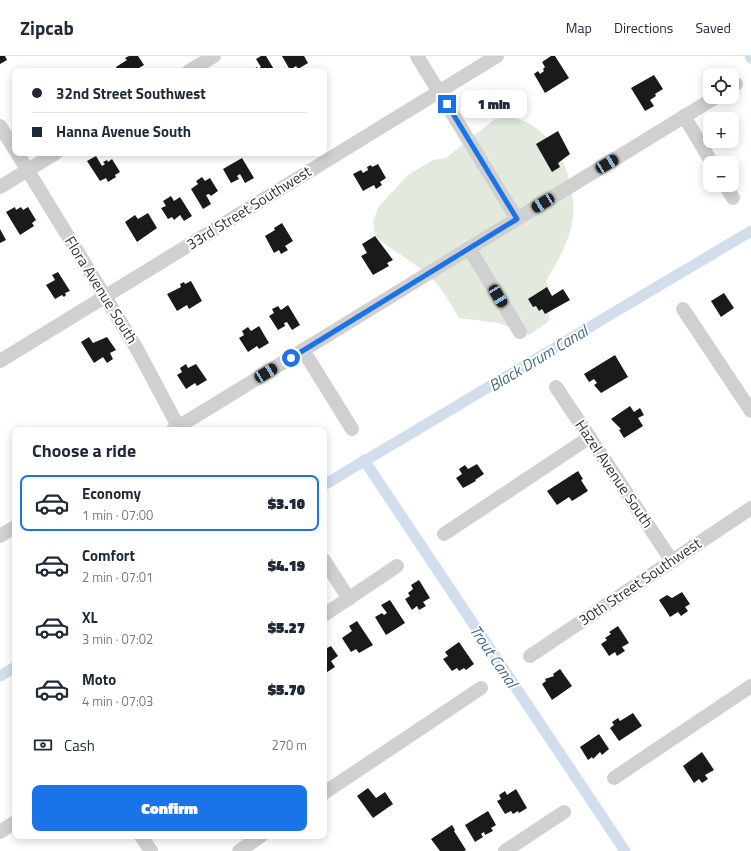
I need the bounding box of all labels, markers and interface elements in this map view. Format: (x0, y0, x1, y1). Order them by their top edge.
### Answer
text: Zipcab (20, 13, 74, 42)
text: Map (566, 17, 592, 38)
text: Directions (614, 17, 673, 38)
text: Saved (695, 17, 731, 38)
map controls (703, 68, 739, 192)
button: locate (703, 68, 739, 104)
text: 32nd Street Southwest (56, 82, 206, 105)
callout: 1 min (461, 90, 527, 118)
text: 1 min (478, 94, 510, 114)
route end (438, 95, 456, 113)
button: + (703, 112, 739, 148)
text: Hanna Avenue South (56, 120, 191, 143)
car (594, 153, 620, 175)
button: − (703, 156, 739, 192)
street label: 33rd Street Southwest (182, 159, 316, 255)
car (530, 192, 556, 214)
street label: Flora Avenue South (59, 232, 144, 348)
car (487, 283, 509, 309)
water label: Black Drum Canal (484, 318, 593, 397)
route start (282, 349, 300, 367)
car (253, 362, 279, 384)
street label: Hazel Avenue South (570, 415, 659, 533)
text: Choose a ride (32, 437, 136, 464)
text: Economy (82, 482, 141, 505)
icon: car (34, 485, 70, 521)
text: $3.10 (268, 492, 305, 515)
text: 1 min · 07:00 (82, 505, 153, 525)
street label: 30th Street Southwest (574, 531, 706, 631)
text: Comfort (82, 544, 135, 567)
icon: car (34, 547, 70, 583)
text: $4.19 (268, 554, 305, 577)
text: 2 min · 07:01 (82, 567, 153, 587)
text: XL (82, 606, 98, 629)
icon: car (34, 609, 70, 645)
text: $5.27 (268, 616, 305, 639)
water label: Trout Canal (464, 620, 525, 693)
text: 3 min · 07:02 (82, 629, 153, 649)
text: Moto (82, 668, 116, 691)
icon: car (34, 671, 70, 707)
text: $5.70 (268, 678, 305, 701)
text: 4 min · 07:03 (82, 691, 153, 711)
icon: cash (32, 734, 54, 756)
text: Cash (64, 734, 95, 757)
text: 270 m (271, 735, 307, 755)
button: Confirm (32, 785, 307, 831)

